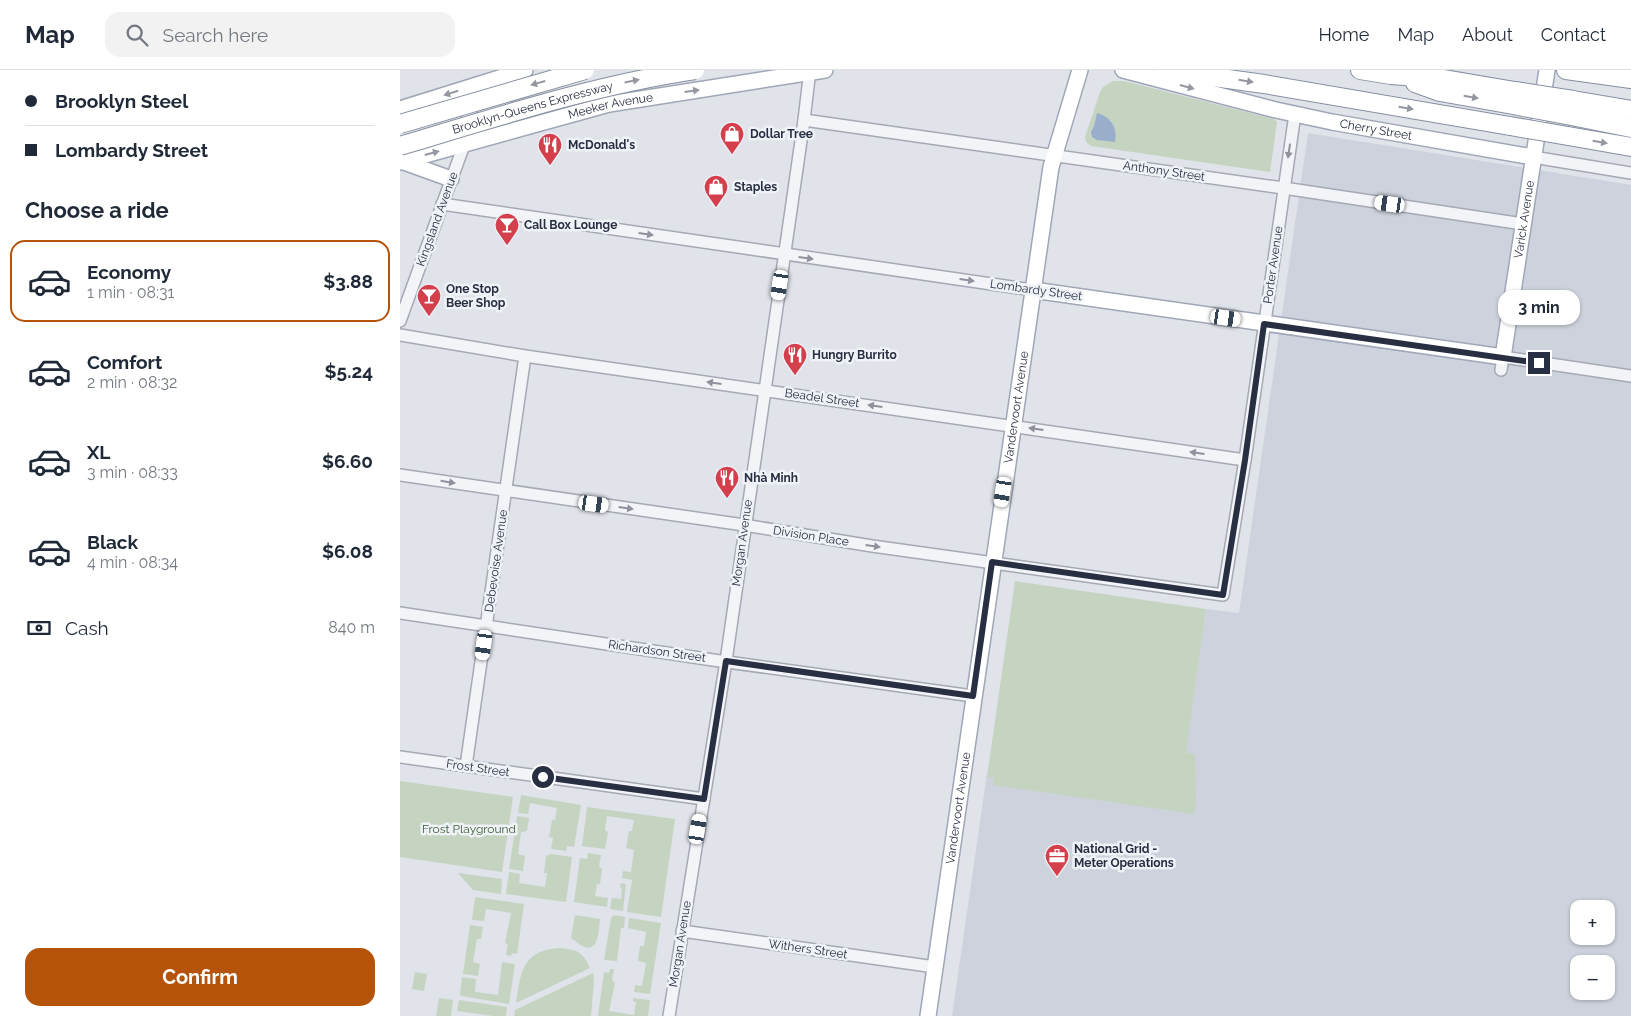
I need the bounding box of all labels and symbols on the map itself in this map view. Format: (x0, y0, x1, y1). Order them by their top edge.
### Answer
one-way arrow (625, 77, 640, 85)
one-way arrow (1238, 78, 1254, 86)
street label: Brooklyn-Queens Expressway (450, 79, 615, 137)
one-way arrow (530, 79, 545, 87)
one-way arrow (1180, 83, 1195, 91)
one-way arrow (684, 86, 700, 94)
one-way arrow (444, 90, 459, 97)
street label: Meeker Avenue (567, 90, 654, 122)
one-way arrow (1463, 94, 1479, 102)
one-way arrow (1398, 105, 1414, 113)
street label: Cherry Street (1339, 116, 1413, 143)
shop icon: Dollar Tree (719, 121, 745, 155)
place label: Dollar Tree (750, 127, 813, 141)
restaurant icon: McDonald's (537, 132, 563, 166)
place label: McDonald's (568, 138, 635, 152)
one-way arrow (1592, 138, 1608, 146)
one-way arrow (1285, 143, 1293, 159)
one-way arrow (425, 149, 440, 157)
street label: Anthony Street (1122, 158, 1206, 184)
street label: Kingsland Avenue (413, 170, 461, 268)
shop icon: Staples (703, 174, 729, 208)
street label: Varick Avenue (1511, 179, 1537, 259)
place label: Staples (734, 180, 777, 194)
car (1374, 194, 1405, 214)
bar icon: Call Box Lounge (494, 212, 520, 246)
place label: Call Box Lounge (524, 218, 617, 232)
street label: Porter Avenue (1261, 225, 1285, 305)
one-way arrow (638, 230, 654, 238)
one-way arrow (799, 254, 815, 262)
car (770, 269, 789, 301)
one-way arrow (960, 277, 976, 285)
street label: Lombardy Street (989, 277, 1083, 303)
place label: One Stop Beer Shop (446, 282, 506, 310)
bar icon: One Stop Beer Shop (416, 283, 442, 317)
callout: 3 min (1498, 290, 1580, 326)
car (1210, 308, 1241, 328)
restaurant icon: Hungry Burrito (782, 342, 808, 376)
place label: Hungry Burrito (812, 348, 897, 362)
street label: Vandervoort Avenue (1001, 350, 1031, 464)
route end (1528, 352, 1550, 374)
one-way arrow (706, 378, 722, 386)
street label: Beadel Street (784, 386, 860, 410)
one-way arrow (867, 402, 883, 410)
one-way arrow (1028, 425, 1044, 433)
one-way arrow (1188, 448, 1204, 456)
restaurant icon: Nhà Minh (714, 465, 740, 499)
place label: Nhà Minh (744, 471, 798, 485)
car (993, 476, 1012, 508)
one-way arrow (441, 479, 457, 487)
car (578, 494, 609, 514)
street label: Morgan Avenue (729, 499, 755, 587)
one-way arrow (619, 505, 635, 513)
street label: Debevoise Avenue (482, 509, 510, 613)
street label: Division Place (772, 523, 850, 549)
one-way arrow (866, 542, 882, 550)
car (474, 629, 493, 661)
street label: Richardson Street (607, 637, 707, 665)
street label: Vandervoort Avenue (943, 751, 973, 865)
street label: Frost Street (445, 757, 511, 779)
route start (532, 766, 554, 788)
car (688, 813, 707, 845)
park label: Frost Playground (422, 822, 516, 836)
place label: National Grid - Meter Operations (1074, 842, 1174, 870)
office icon: National Grid - Meter Operations (1044, 843, 1070, 877)
street label: Morgan Avenue (666, 900, 694, 988)
street label: Withers Street (768, 937, 848, 961)

